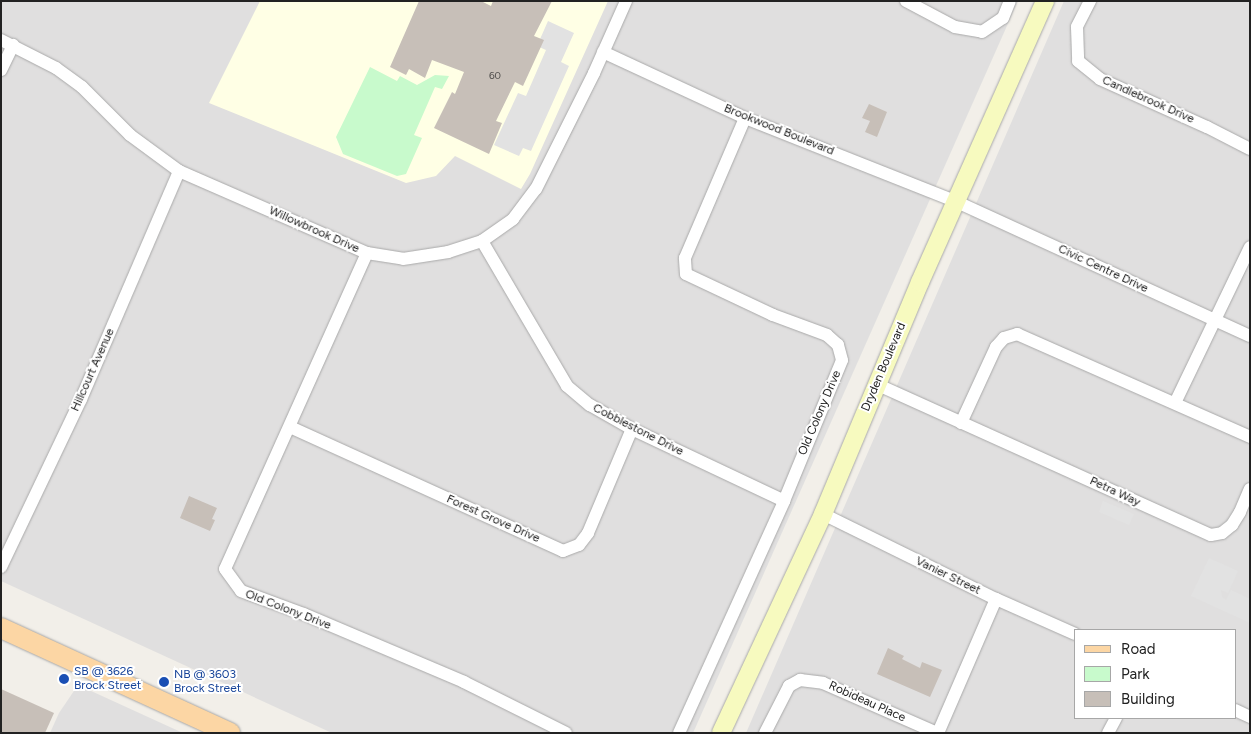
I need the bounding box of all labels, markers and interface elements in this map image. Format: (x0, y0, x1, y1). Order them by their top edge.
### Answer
house number: 60 (489, 70, 501, 82)
street label: Candlebrook Drive (1100, 73, 1196, 127)
street label: Brookwood Boulevard (722, 101, 836, 159)
street label: Willowbrook Drive (267, 204, 361, 256)
street label: Civic Centre Drive (1056, 242, 1150, 296)
street label: Dryden Boulevard (859, 320, 909, 414)
street label: Hillcourt Avenue (68, 326, 118, 414)
street label: Old Colony Drive (796, 368, 844, 458)
street label: Cobblestone Drive (590, 401, 686, 459)
street label: Petra Way (1087, 474, 1143, 510)
street label: Forest Grove Drive (444, 492, 542, 546)
street label: Vanier Street (913, 554, 983, 598)
street label: Old Colony Drive (243, 587, 333, 633)
legend (1074, 629, 1236, 719)
text: Road (1121, 640, 1156, 658)
place label: SB @ 3626 Brock Street (74, 665, 141, 693)
text: Park (1121, 665, 1150, 683)
place label: NB @ 3603 Brock Street (174, 668, 241, 696)
marker: SB @ 3626 Brock Street (58, 673, 70, 685)
marker: NB @ 3603 Brock Street (158, 676, 170, 688)
street label: Robideau Place (826, 679, 908, 725)
text: Building (1121, 690, 1175, 708)

